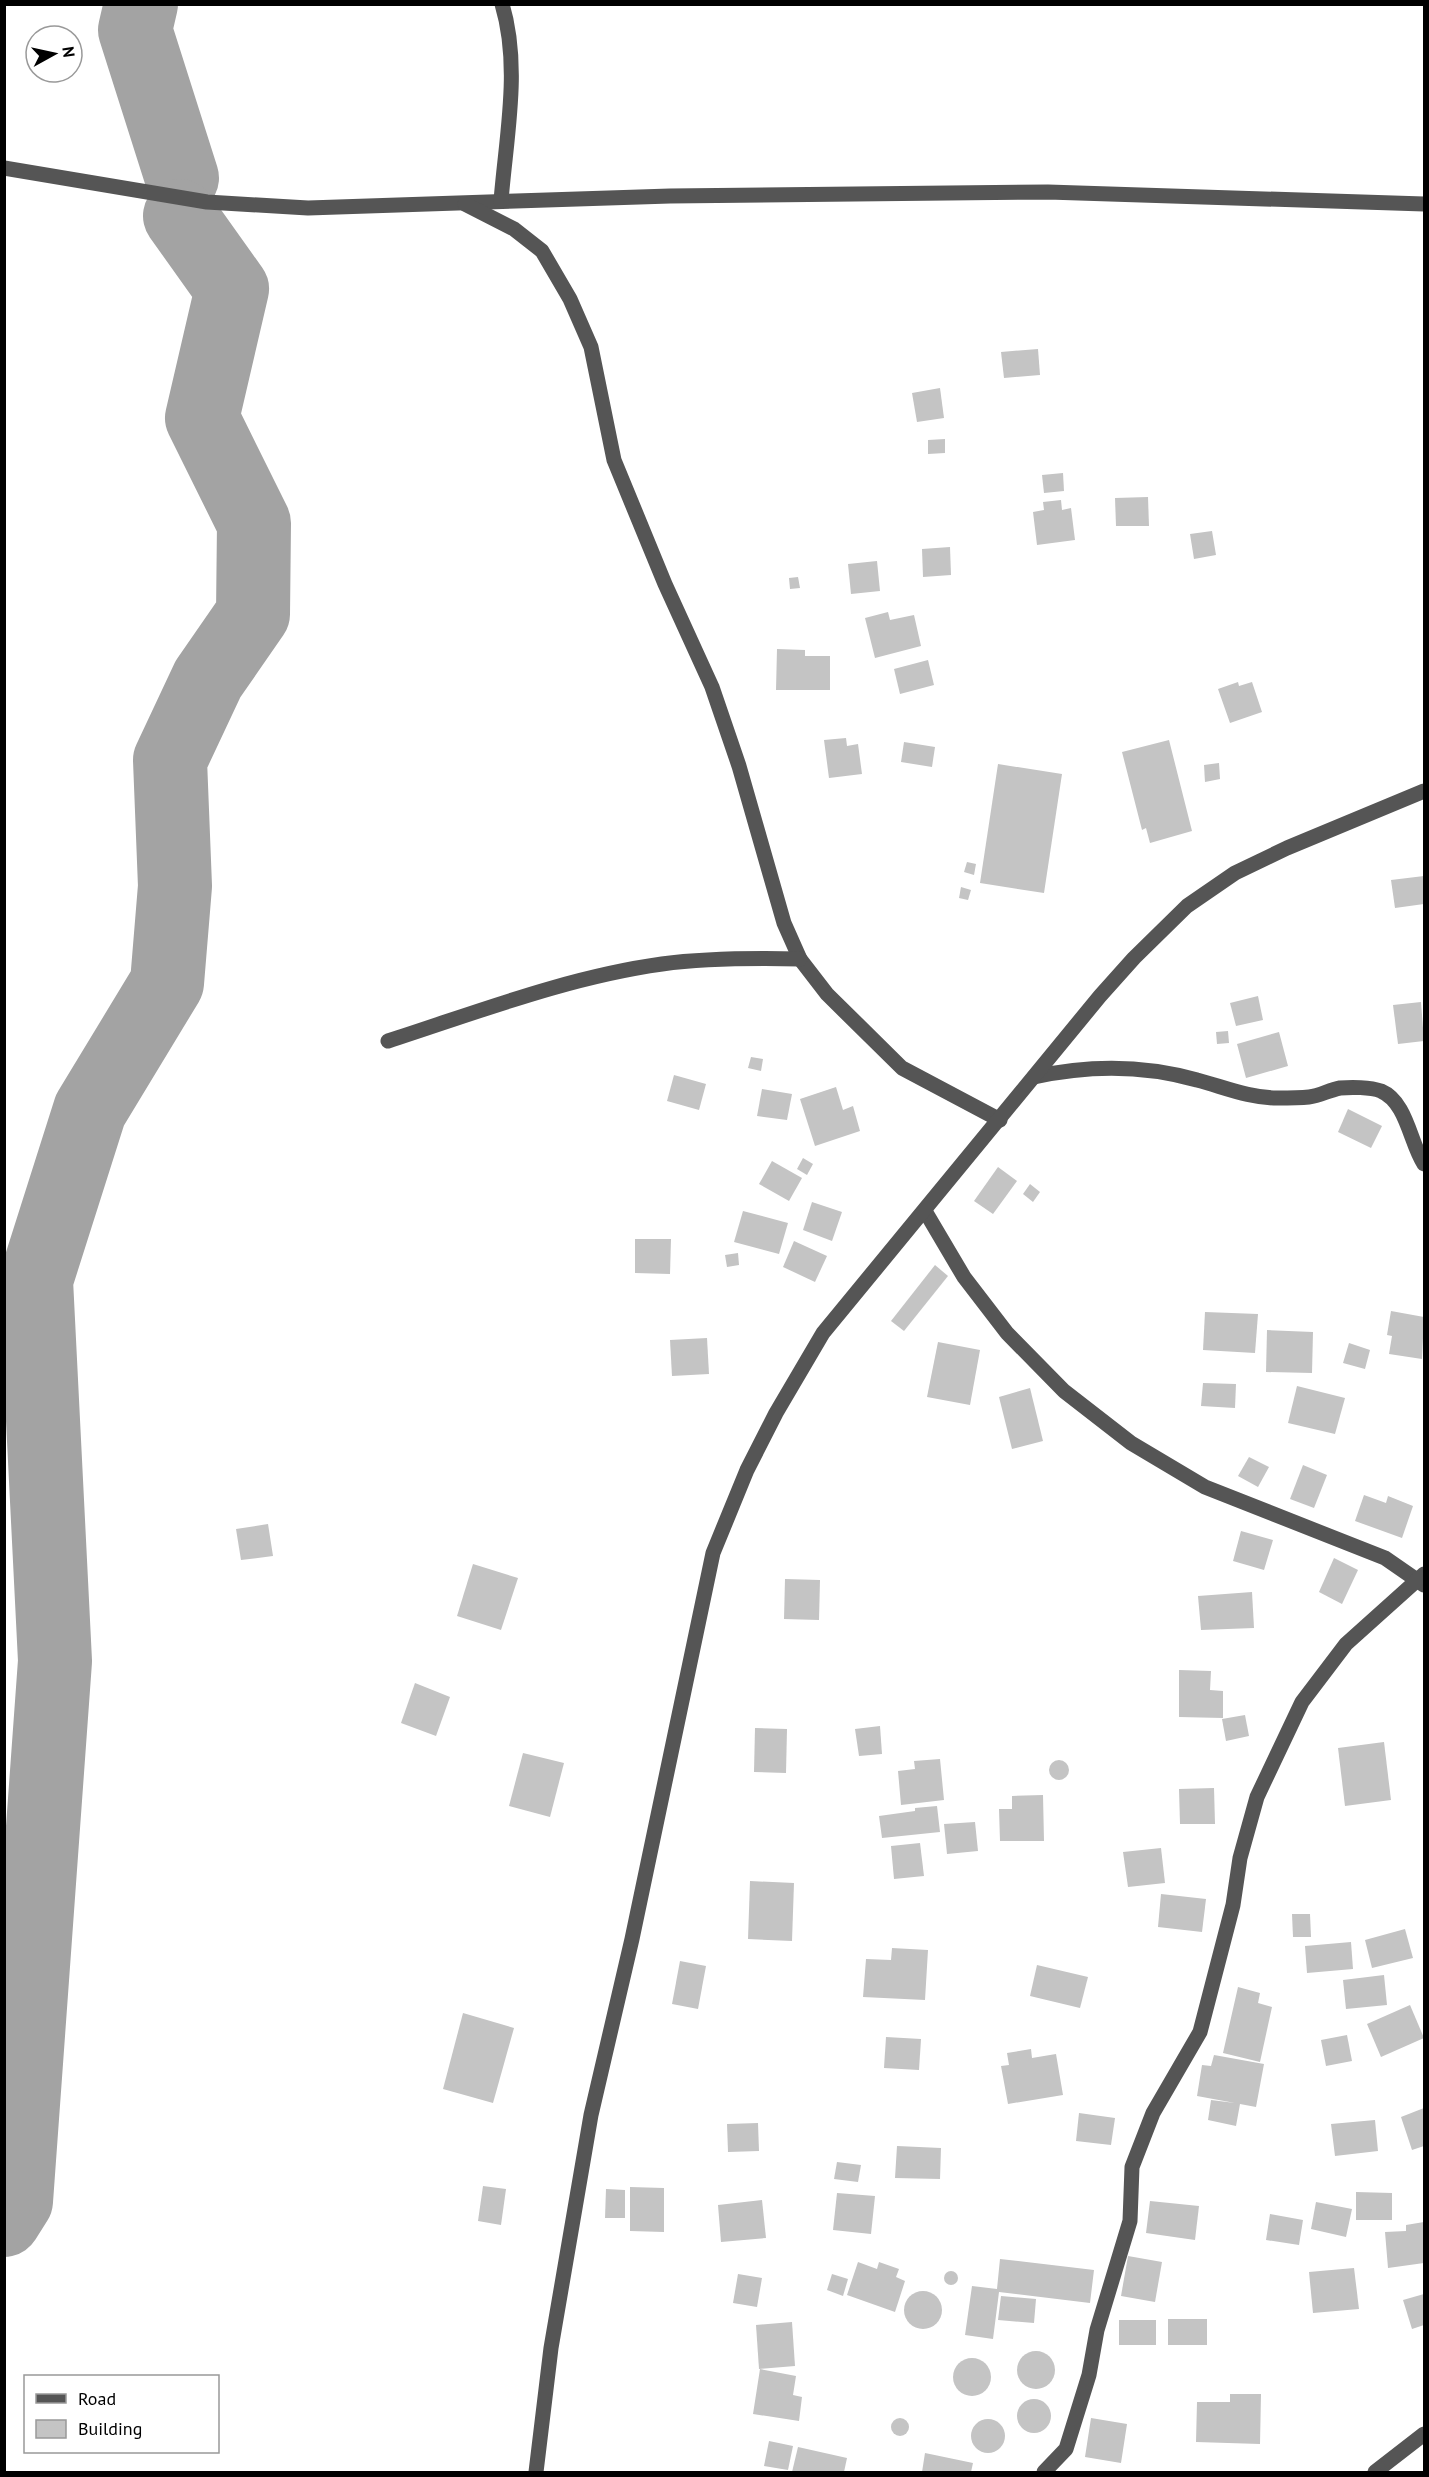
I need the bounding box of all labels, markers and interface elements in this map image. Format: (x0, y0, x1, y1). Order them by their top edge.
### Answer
north arrow (24, 24, 84, 84)
text: N (58, 45, 79, 59)
legend (24, 2375, 219, 2453)
text: Road (78, 2387, 116, 2410)
text: Building (78, 2417, 142, 2440)

